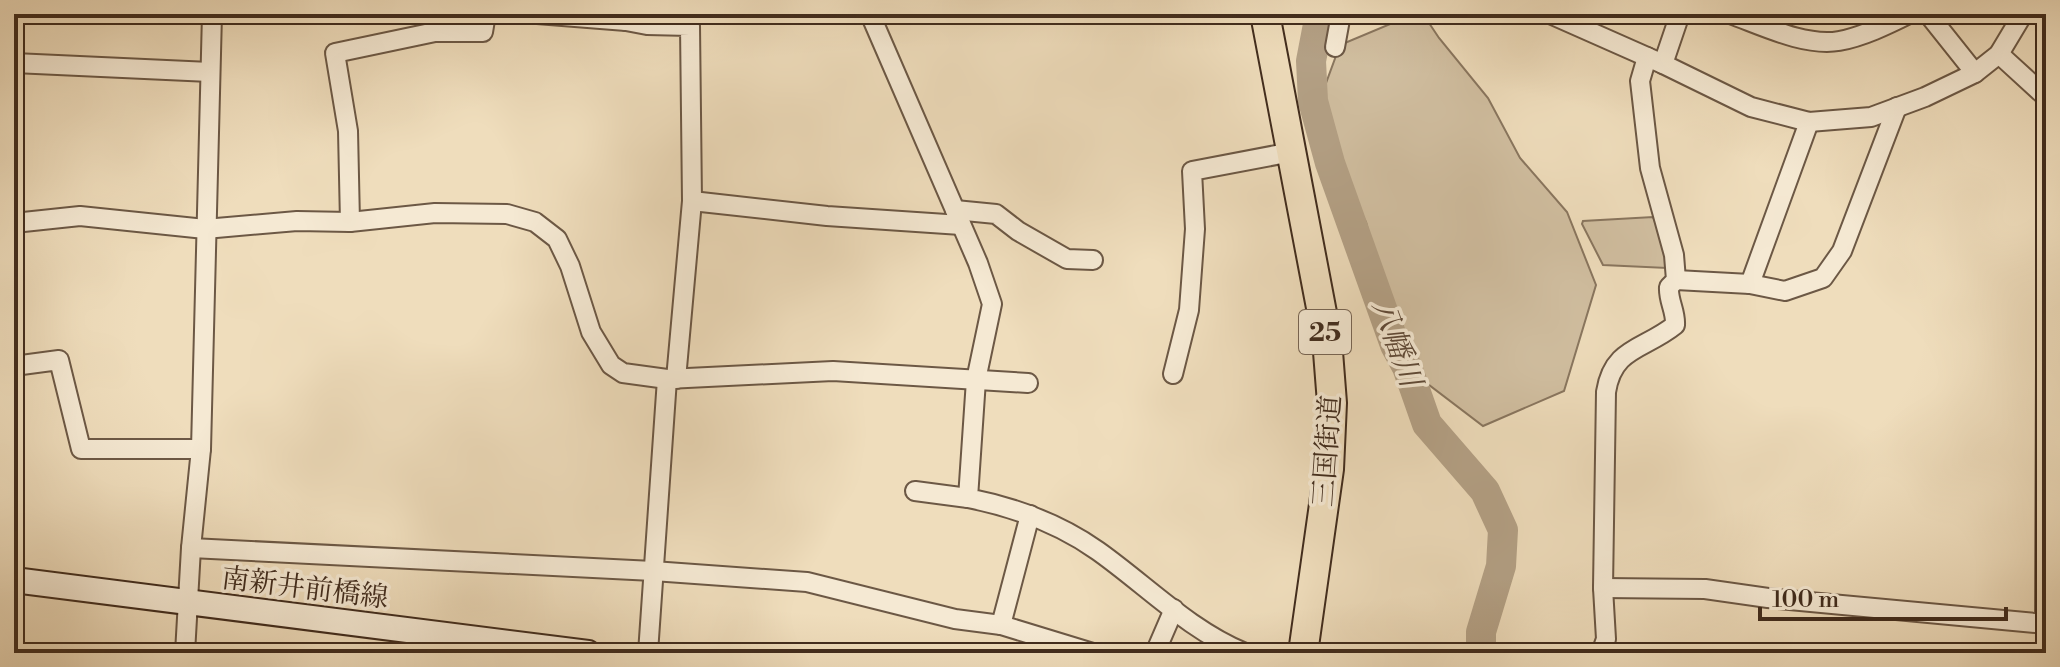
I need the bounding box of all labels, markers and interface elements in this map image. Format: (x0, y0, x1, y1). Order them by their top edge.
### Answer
water label: 八幡川 (1363, 295, 1430, 395)
road number: 25 (1299, 310, 1351, 354)
street label: 三国街道 (1306, 394, 1349, 508)
street label: 南新井前橋線 (219, 561, 390, 616)
scale bar (1760, 571, 2006, 621)
text: 100 m (1772, 585, 1839, 615)

